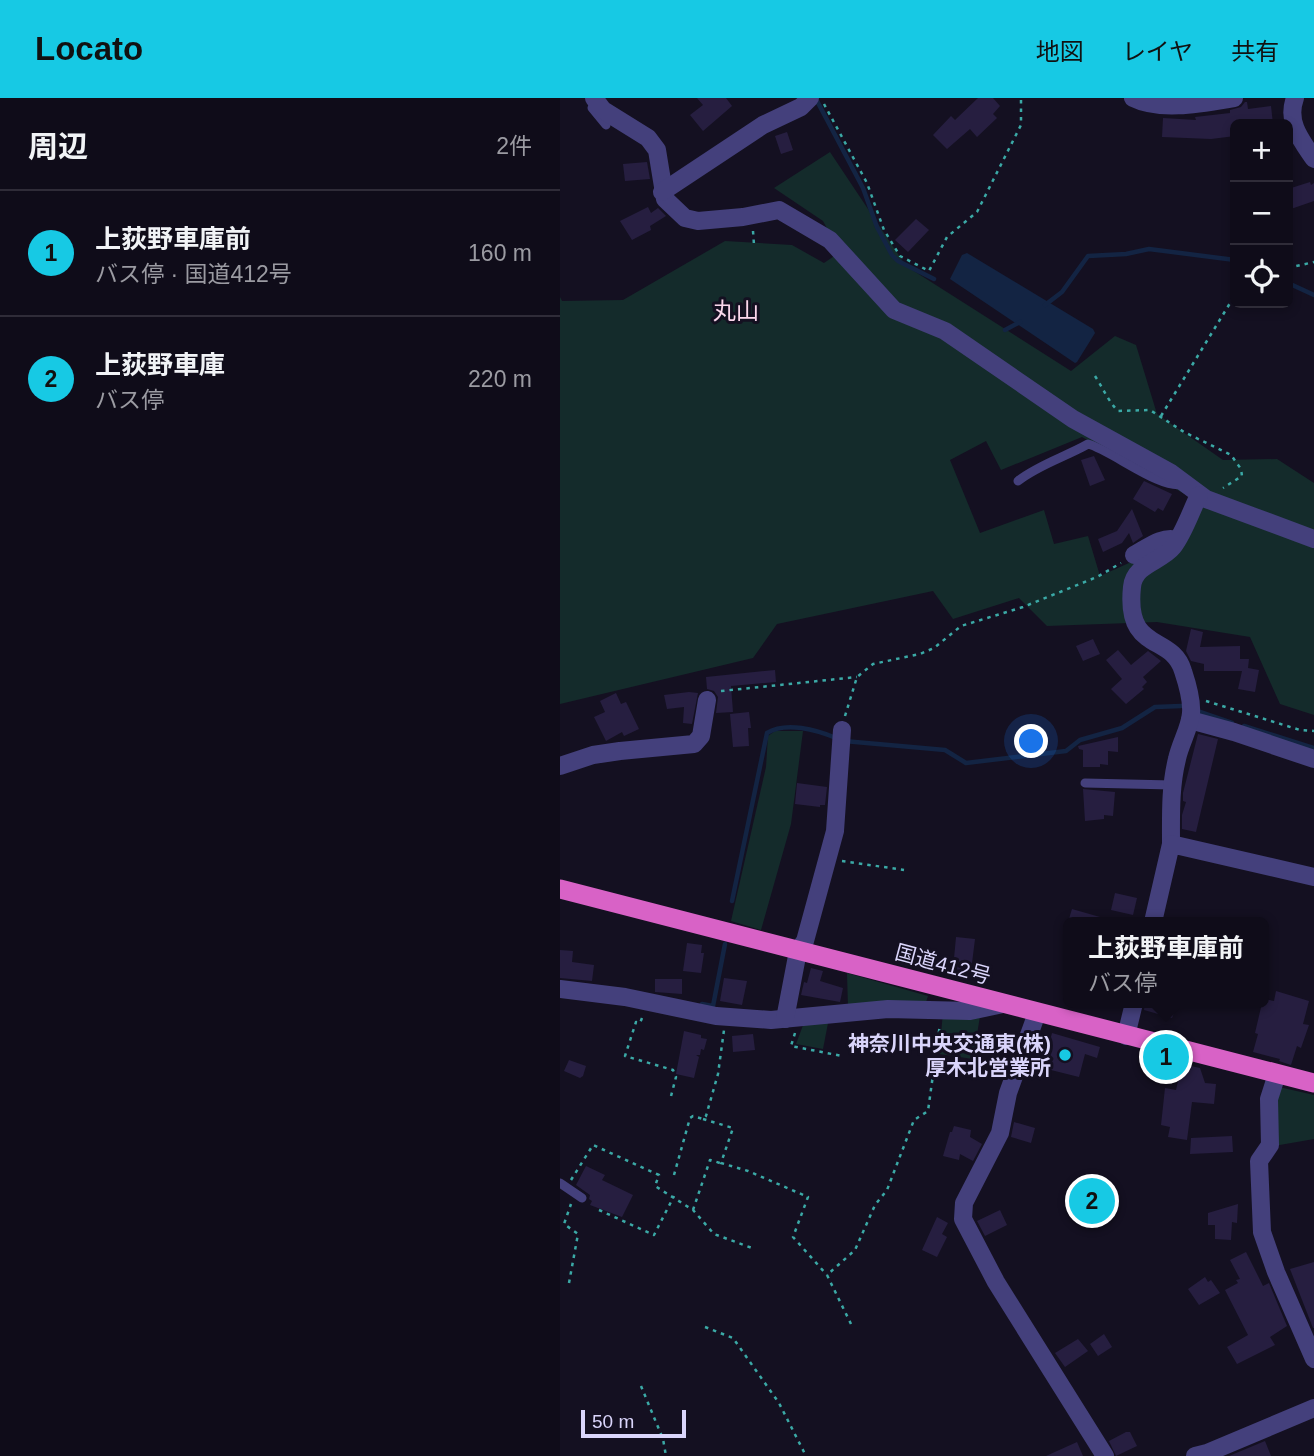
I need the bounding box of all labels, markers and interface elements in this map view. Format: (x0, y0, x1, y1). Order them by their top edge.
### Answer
text: Locato (35, 30, 143, 67)
text: 地図 (1036, 38, 1084, 65)
text: レイヤ (1122, 38, 1193, 65)
text: 共有 (1231, 38, 1279, 65)
map controls (1230, 119, 1293, 308)
button: + (1230, 119, 1293, 182)
text: 周辺 (28, 130, 88, 163)
text: 2件 (496, 133, 532, 159)
button: − (1230, 182, 1293, 245)
text: 上荻野車庫前 (95, 224, 251, 254)
text: 1 (45, 240, 57, 266)
text: 160 m (468, 240, 532, 266)
button: locate (1230, 245, 1293, 308)
text: バス停 · 国道412号 (95, 261, 292, 287)
district label: 丸山 (713, 298, 759, 324)
text: 上荻野車庫 (95, 350, 225, 380)
text: 2 (45, 366, 57, 392)
text: 220 m (468, 366, 532, 392)
text: バス停 (95, 387, 164, 413)
your location (1014, 724, 1048, 758)
popup (1063, 917, 1269, 1008)
text: 上荻野車庫前 (1088, 933, 1244, 963)
street label: 国道412号 (893, 940, 993, 988)
text: バス停 (1088, 970, 1157, 996)
pin: 1 (1143, 1031, 1189, 1083)
place label: 神奈川中央交通東(株) 厚木北営業所 (848, 1032, 1051, 1079)
marker: 神奈川中央交通東(株) 厚木北営業所 (1057, 1047, 1073, 1063)
pin: 2 (1069, 1175, 1115, 1227)
scale bar (581, 1407, 686, 1439)
text: 50 m (592, 1411, 634, 1432)

